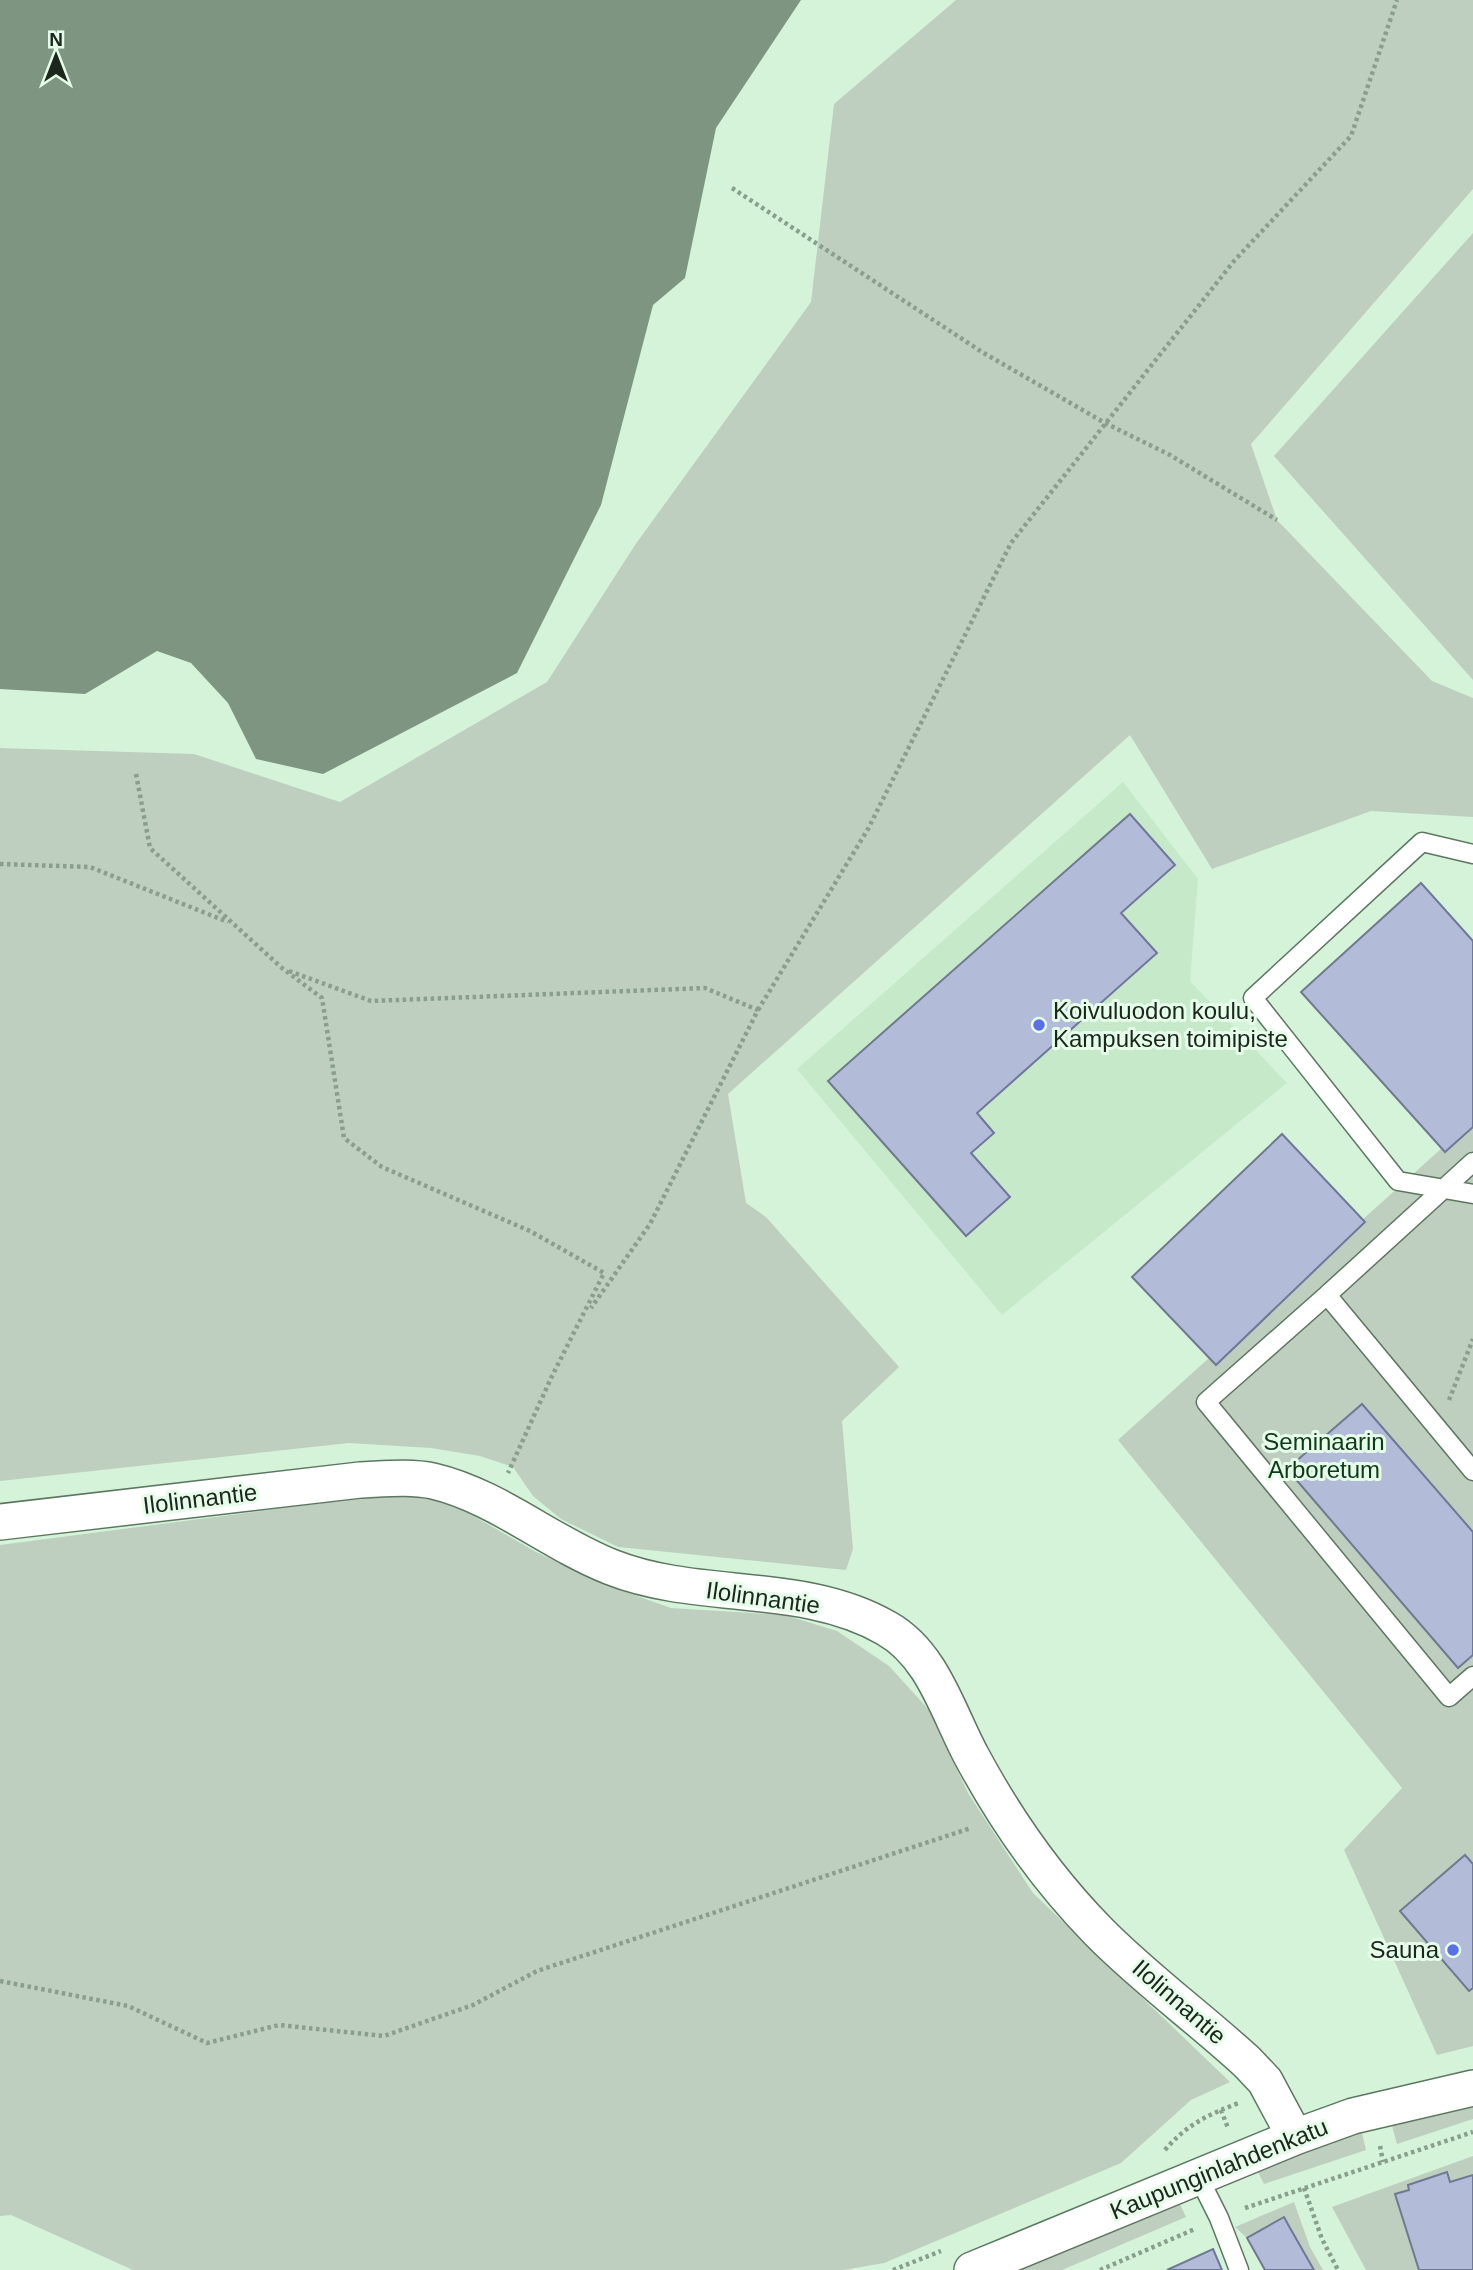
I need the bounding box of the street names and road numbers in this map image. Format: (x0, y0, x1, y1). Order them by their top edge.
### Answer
street label: Ilolinnantie (141, 1478, 259, 1519)
street label: Ilolinnantie (704, 1576, 822, 1619)
street label: Ilolinnantie (1127, 1954, 1231, 2049)
street label: Kaupunginlahdenkatu (1106, 2113, 1332, 2225)

